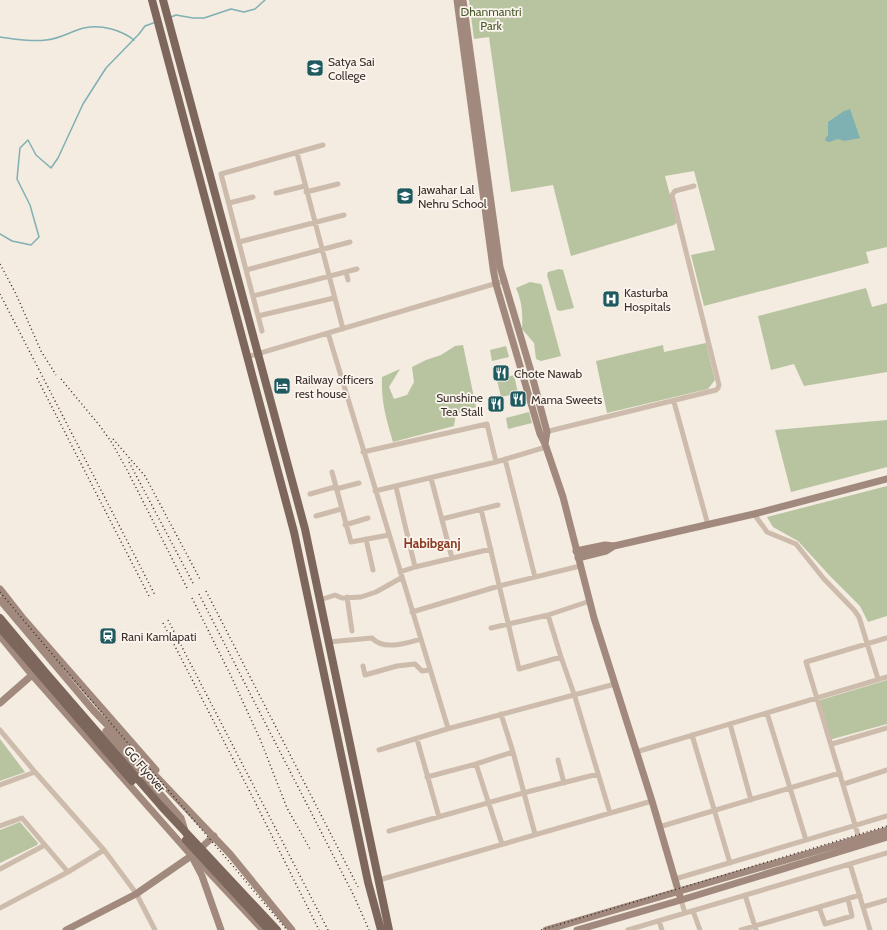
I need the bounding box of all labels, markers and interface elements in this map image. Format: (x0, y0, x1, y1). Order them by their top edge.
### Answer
park label: Dhanmantri Park (461, 4, 521, 33)
place label: Satya Sai College (328, 54, 374, 83)
school or university icon: Satya Sai College (305, 58, 325, 78)
place label: Jawahar Lal Nehru School (417, 182, 487, 211)
school or university icon: Jawahar Lal Nehru School (395, 186, 415, 206)
place label: Kasturba Hospitals (624, 285, 671, 314)
hospital icon: Kasturba Hospitals (601, 289, 621, 309)
restaurant icon: Chote Nawab (491, 363, 511, 383)
place label: Chote Nawab (514, 366, 583, 381)
place label: Railway officers rest house (295, 372, 374, 401)
hotel icon: Railway officers rest house (272, 376, 292, 396)
restaurant icon: Mama Sweets (508, 389, 528, 409)
place label: Sunshine Tea Stall (436, 390, 483, 419)
place label: Mama Sweets (531, 392, 602, 407)
restaurant icon: Sunshine Tea Stall (486, 394, 506, 414)
district label: Habibganj (403, 535, 461, 551)
station icon: Rani Kamlapati (98, 626, 118, 646)
place label: Rani Kamlapati (121, 629, 196, 644)
street label: GG Flyover (121, 743, 169, 795)

